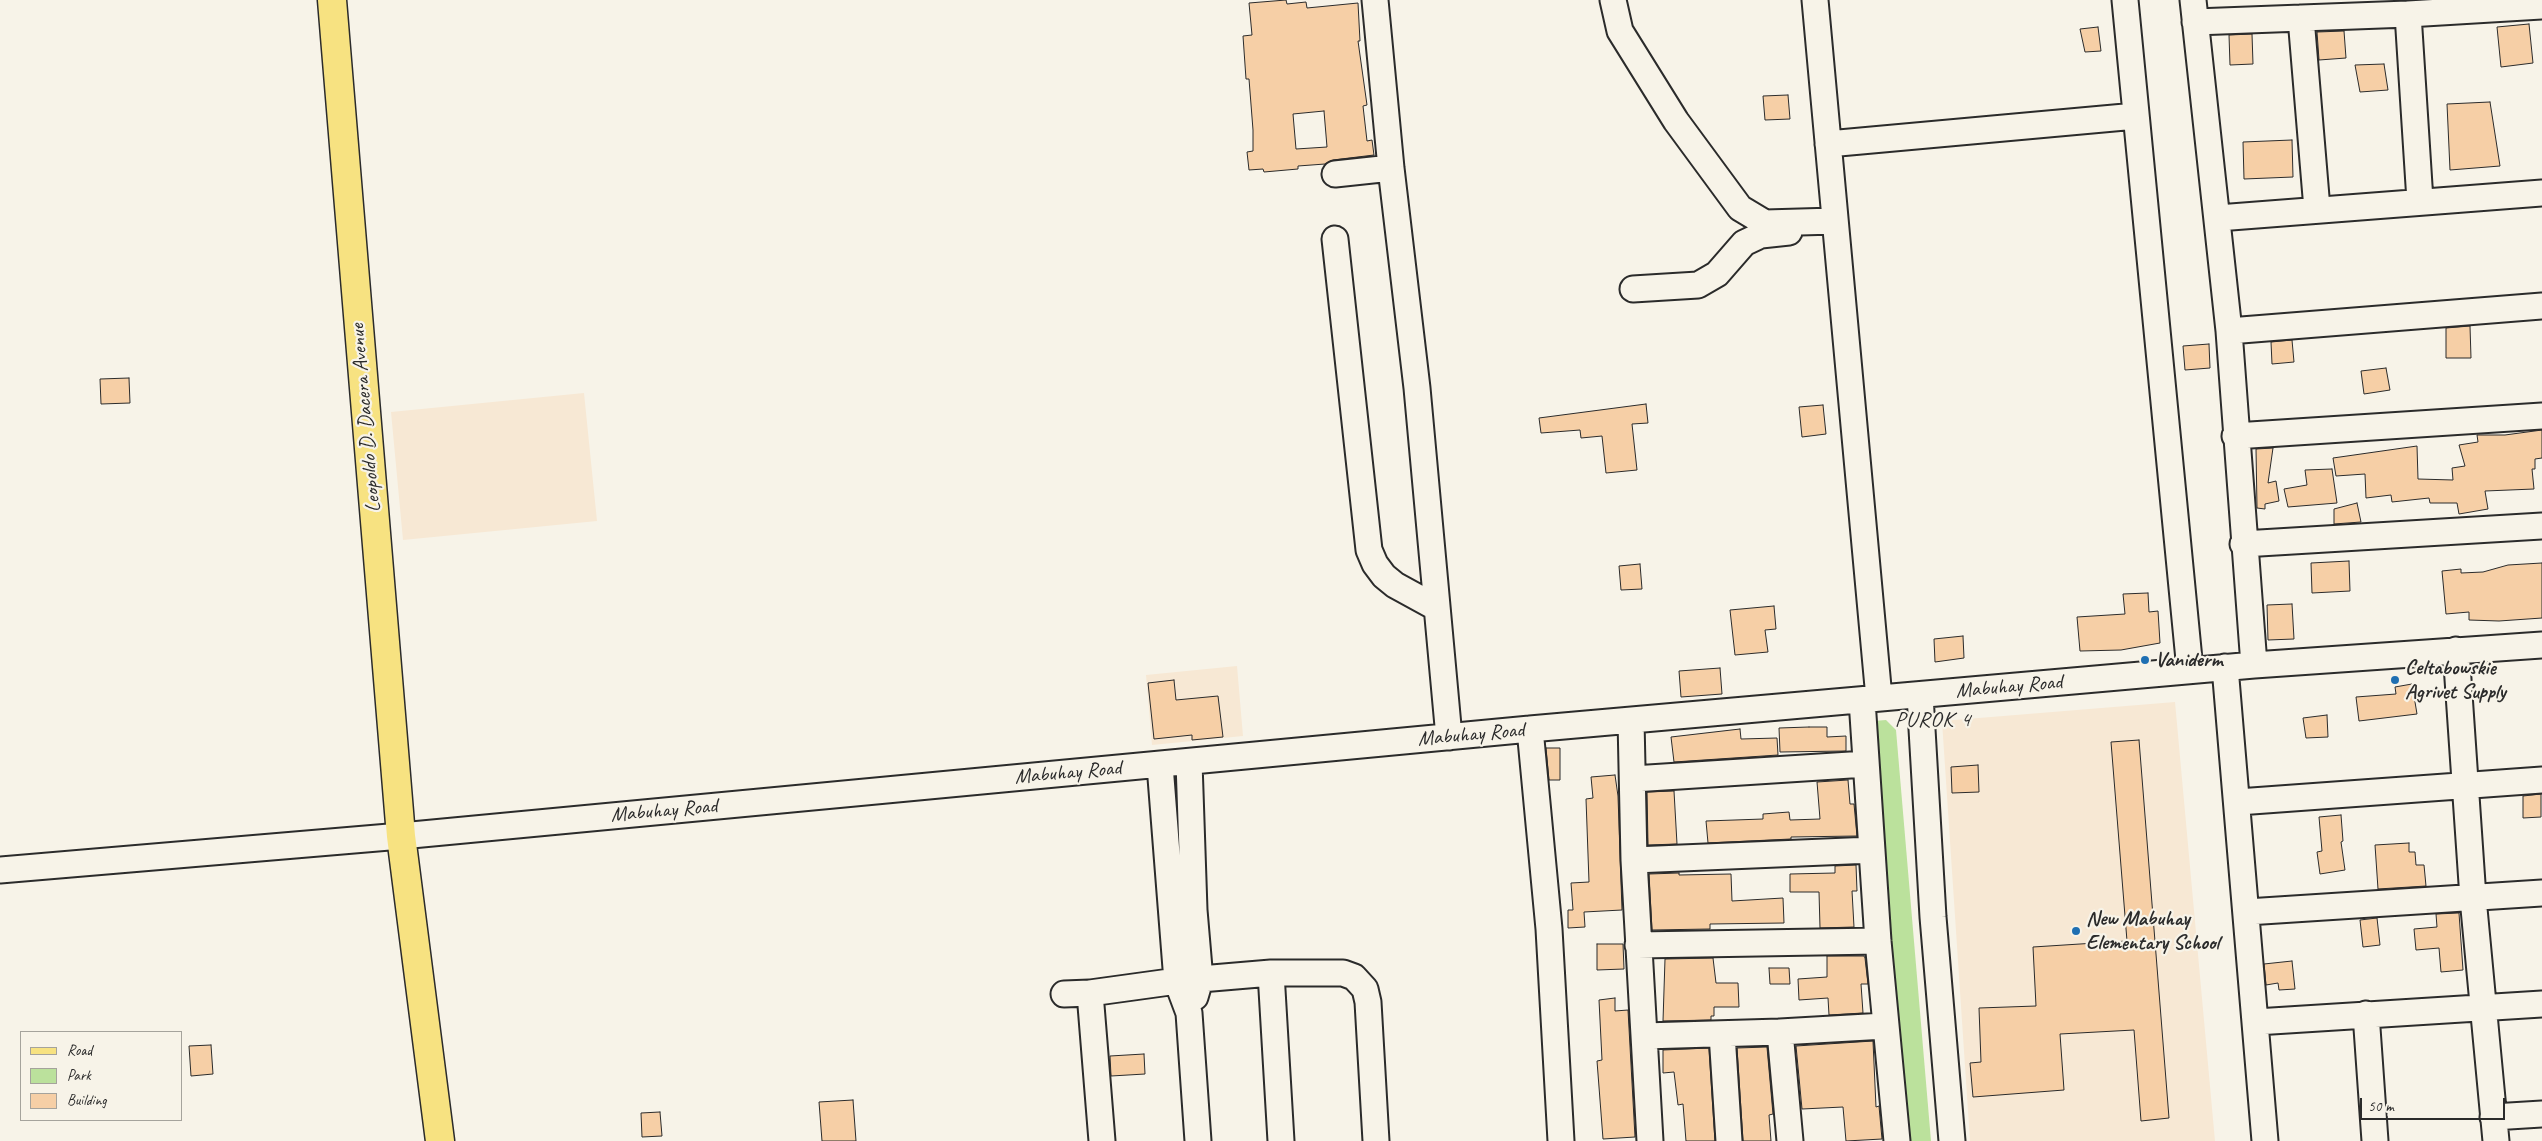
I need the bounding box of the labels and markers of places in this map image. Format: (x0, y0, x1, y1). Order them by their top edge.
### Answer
place label: Vaniderm (2155, 647, 2222, 673)
marker: Vaniderm (2139, 654, 2151, 666)
place label: Celtabowskie Agrivet Supply (2405, 655, 2506, 705)
marker: Celtabowskie Agrivet Supply (2389, 674, 2401, 686)
place label: New Mabuhay Elementary School (2086, 906, 2219, 956)
marker: New Mabuhay Elementary School (2070, 925, 2082, 937)

